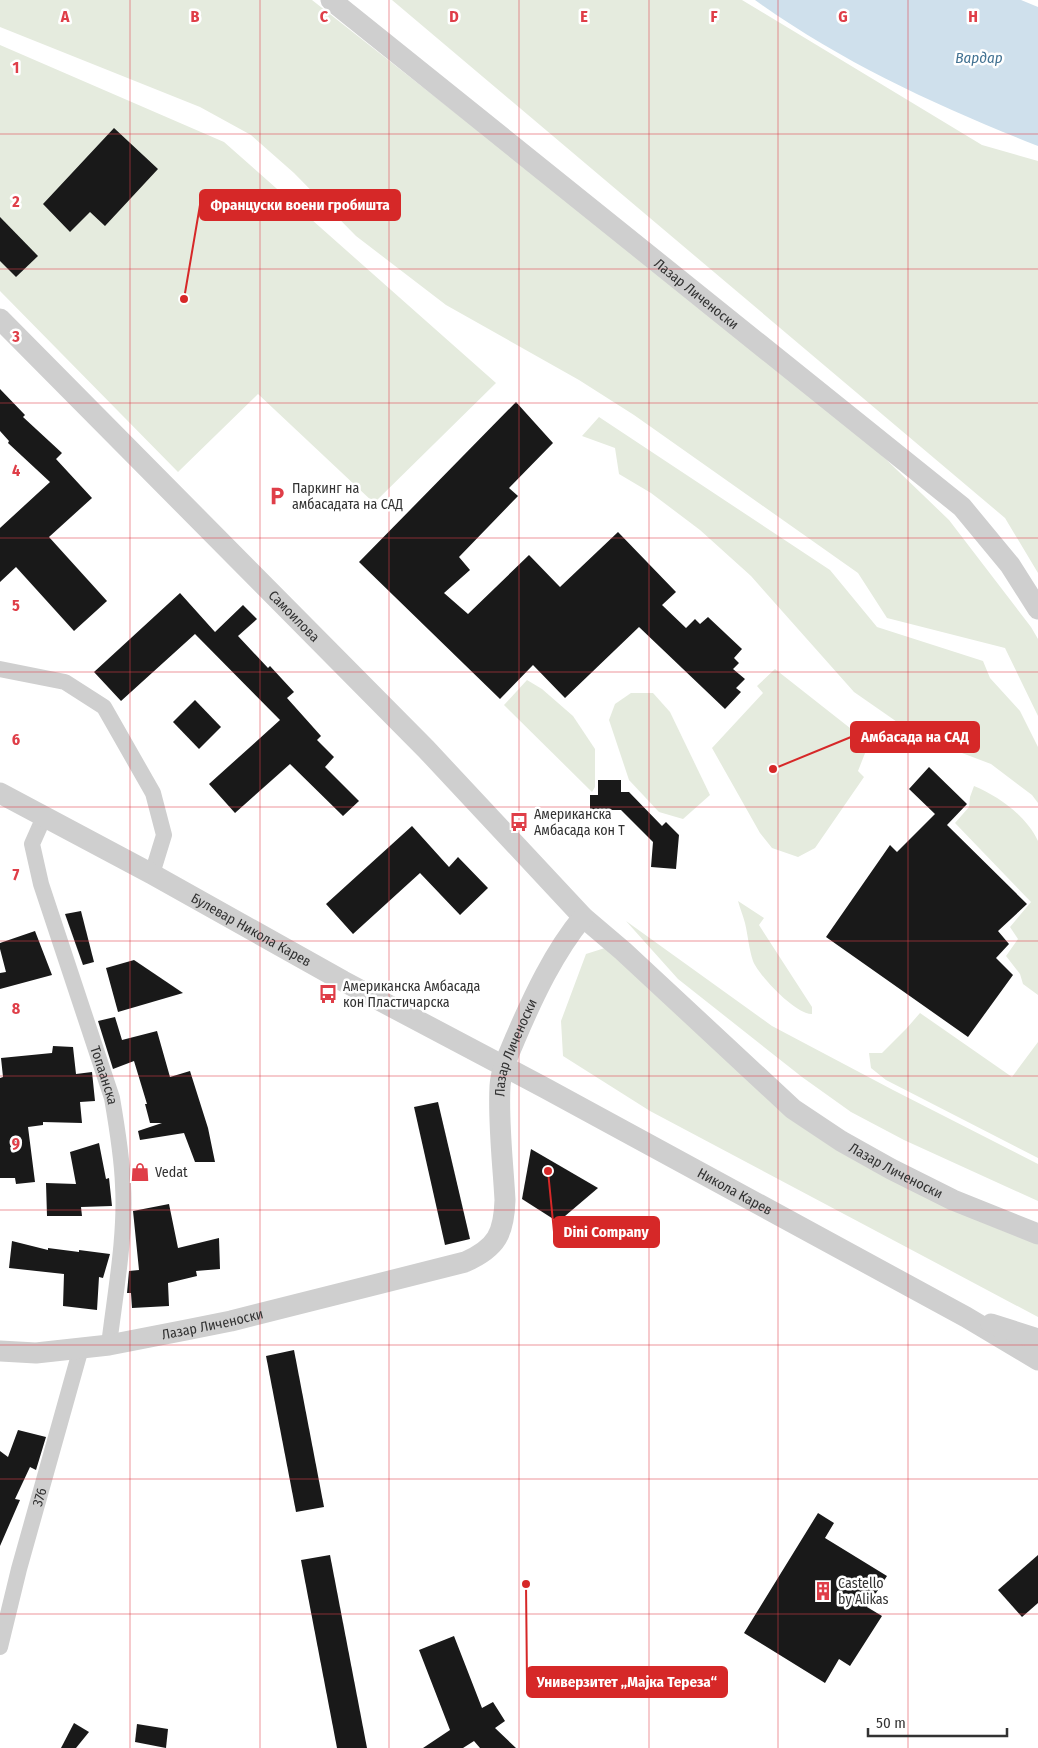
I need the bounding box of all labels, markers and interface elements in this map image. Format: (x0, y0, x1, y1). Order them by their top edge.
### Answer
text: A (60, 7, 70, 26)
text: B (191, 7, 200, 26)
text: C (320, 7, 329, 26)
text: D (449, 7, 459, 26)
text: E (580, 7, 588, 26)
text: F (710, 7, 718, 26)
text: G (838, 7, 848, 26)
text: H (968, 7, 978, 26)
water label: Вардар (955, 49, 1003, 67)
text: 1 (13, 58, 19, 77)
callout: Француски воени гробишта (200, 190, 400, 220)
text: 2 (11, 192, 20, 211)
text: Француски воени гробишта (210, 196, 390, 214)
street label: Лазар Личеноски (651, 255, 742, 333)
text: 3 (11, 327, 20, 346)
text: 4 (12, 461, 20, 480)
place label: Паркинг на амбасадата на САД (292, 480, 403, 513)
parking icon: Паркинг на амбасадата на САД (266, 485, 288, 507)
street label: Самоилова (265, 587, 323, 646)
text: 5 (12, 596, 20, 615)
callout: Амбасада на САД (851, 722, 979, 752)
text: Амбасада на САД (860, 728, 969, 746)
text: 6 (12, 730, 20, 749)
place label: Американска Амбасада кон Т (534, 806, 625, 839)
bus stop icon: Американска Амбасада кон Т (508, 811, 530, 833)
text: 7 (13, 865, 20, 884)
street label: Булевар Никола Карев (188, 890, 314, 970)
place label: Американска Амбасада кон Пластичарска (343, 978, 481, 1011)
bus stop icon: Американска Амбасада кон Пластичарска (317, 983, 339, 1005)
street label: Лазар Личеноски (492, 996, 541, 1097)
text: 8 (12, 999, 21, 1018)
street label: Топаанска (86, 1044, 121, 1106)
text: 9 (12, 1134, 20, 1153)
street label: Лазар Личеноски (846, 1139, 945, 1202)
shop icon: Vedat (129, 1161, 151, 1183)
place label: Vedat (155, 1164, 188, 1181)
street label: Никола Карев (694, 1165, 775, 1219)
callout: Dini Company (554, 1217, 659, 1247)
text: Dini Company (563, 1223, 649, 1241)
street label: Лазар Личеноски (160, 1305, 265, 1344)
street label: 376 (29, 1486, 50, 1508)
place label: Castello by Alikas (838, 1575, 889, 1608)
building icon: Castello by Alikas (812, 1580, 834, 1602)
callout: Универзитет „Мајка Тереза“ (527, 1667, 727, 1697)
text: Универзитет „Мајка Тереза“ (536, 1673, 718, 1691)
scale bar (868, 1706, 1007, 1738)
text: 50 m (876, 1714, 906, 1732)

